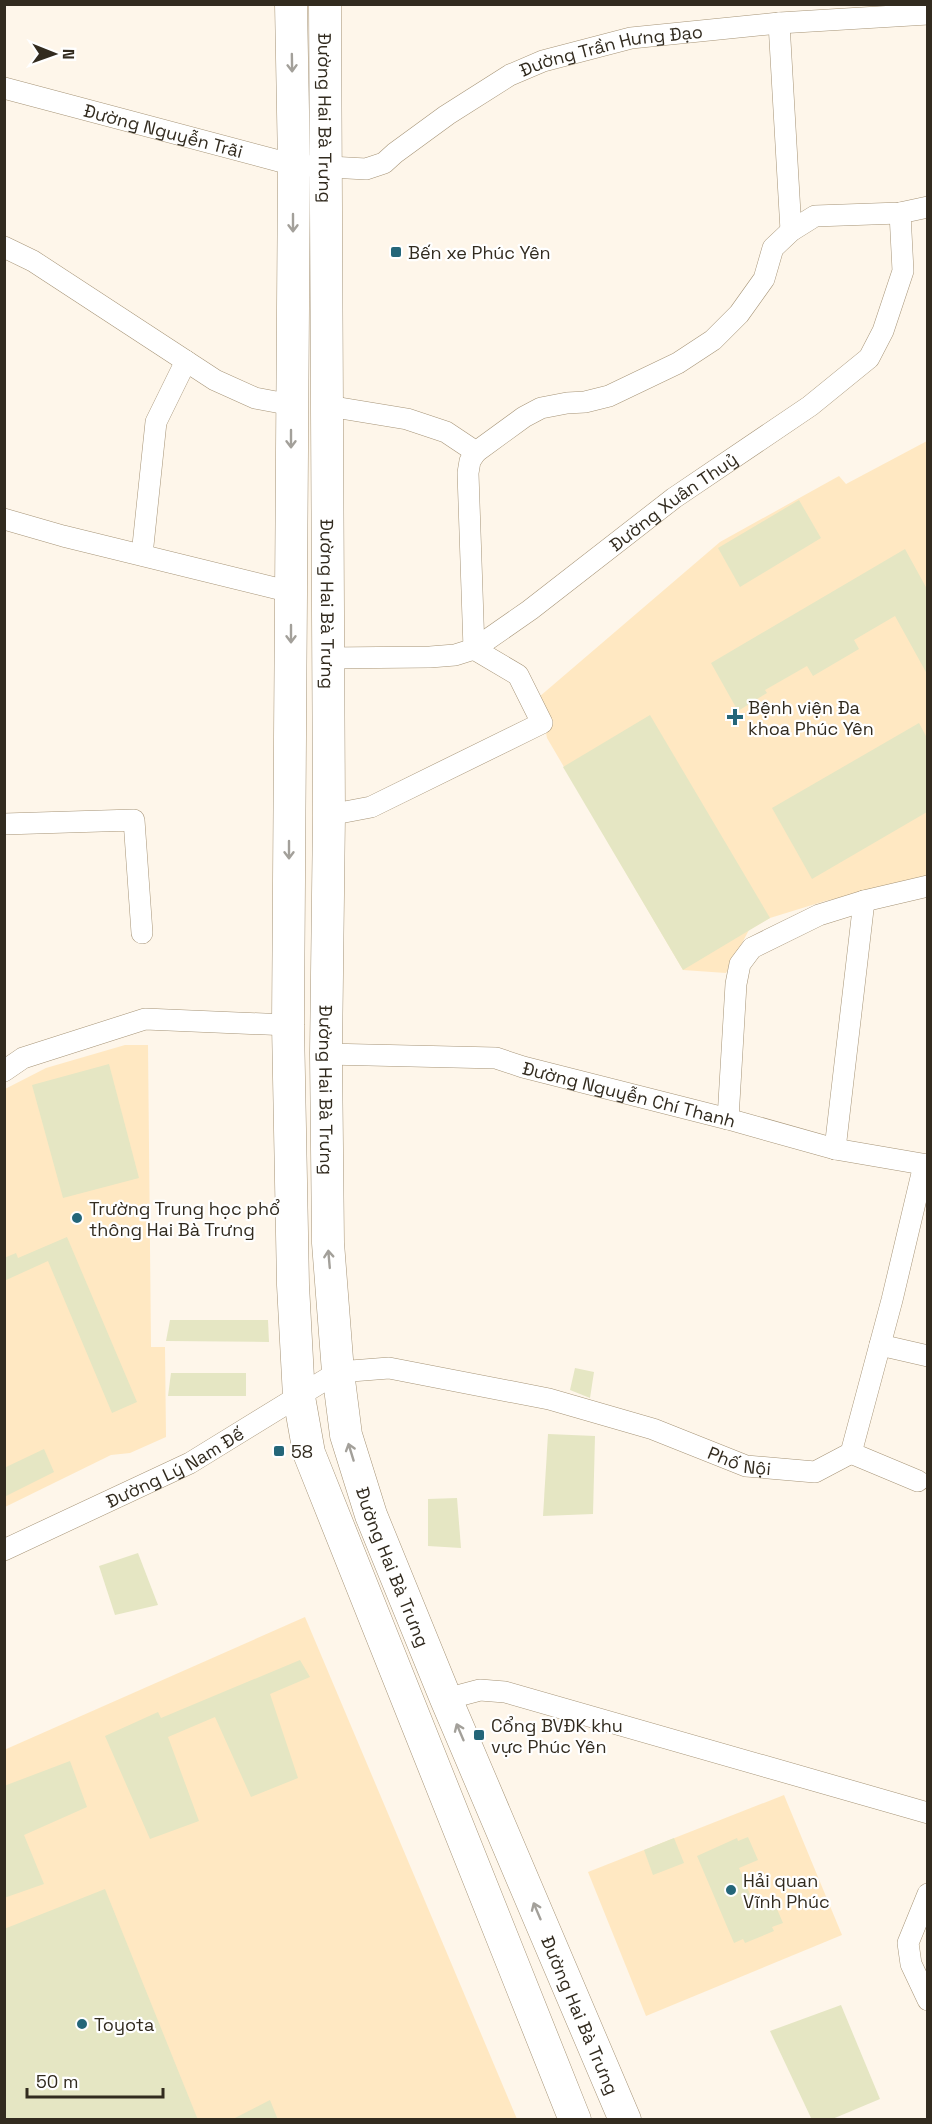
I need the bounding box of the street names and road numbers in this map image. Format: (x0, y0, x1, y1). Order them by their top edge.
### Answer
street label: Đường Trần Hưng Đạo (516, 19, 704, 81)
street label: Đường Hai Bà Trưng (314, 33, 337, 203)
street label: Đường Nguyễn Trãi (81, 98, 246, 162)
street label: Đường Xuân Thuỷ (604, 447, 742, 556)
street label: Đường Hai Bà Trưng (316, 519, 340, 689)
street label: Đường Hai Bà Trưng (314, 1005, 339, 1175)
street label: Đường Nguyễn Chí Thanh (520, 1056, 738, 1132)
street label: Đường Lý Nam Đế (102, 1421, 248, 1512)
street label: Phố Nội (704, 1440, 772, 1480)
street label: Đường Hai Bà Trưng (351, 1484, 435, 1650)
street label: Đường Hai Bà Trưng (537, 1932, 624, 2098)

